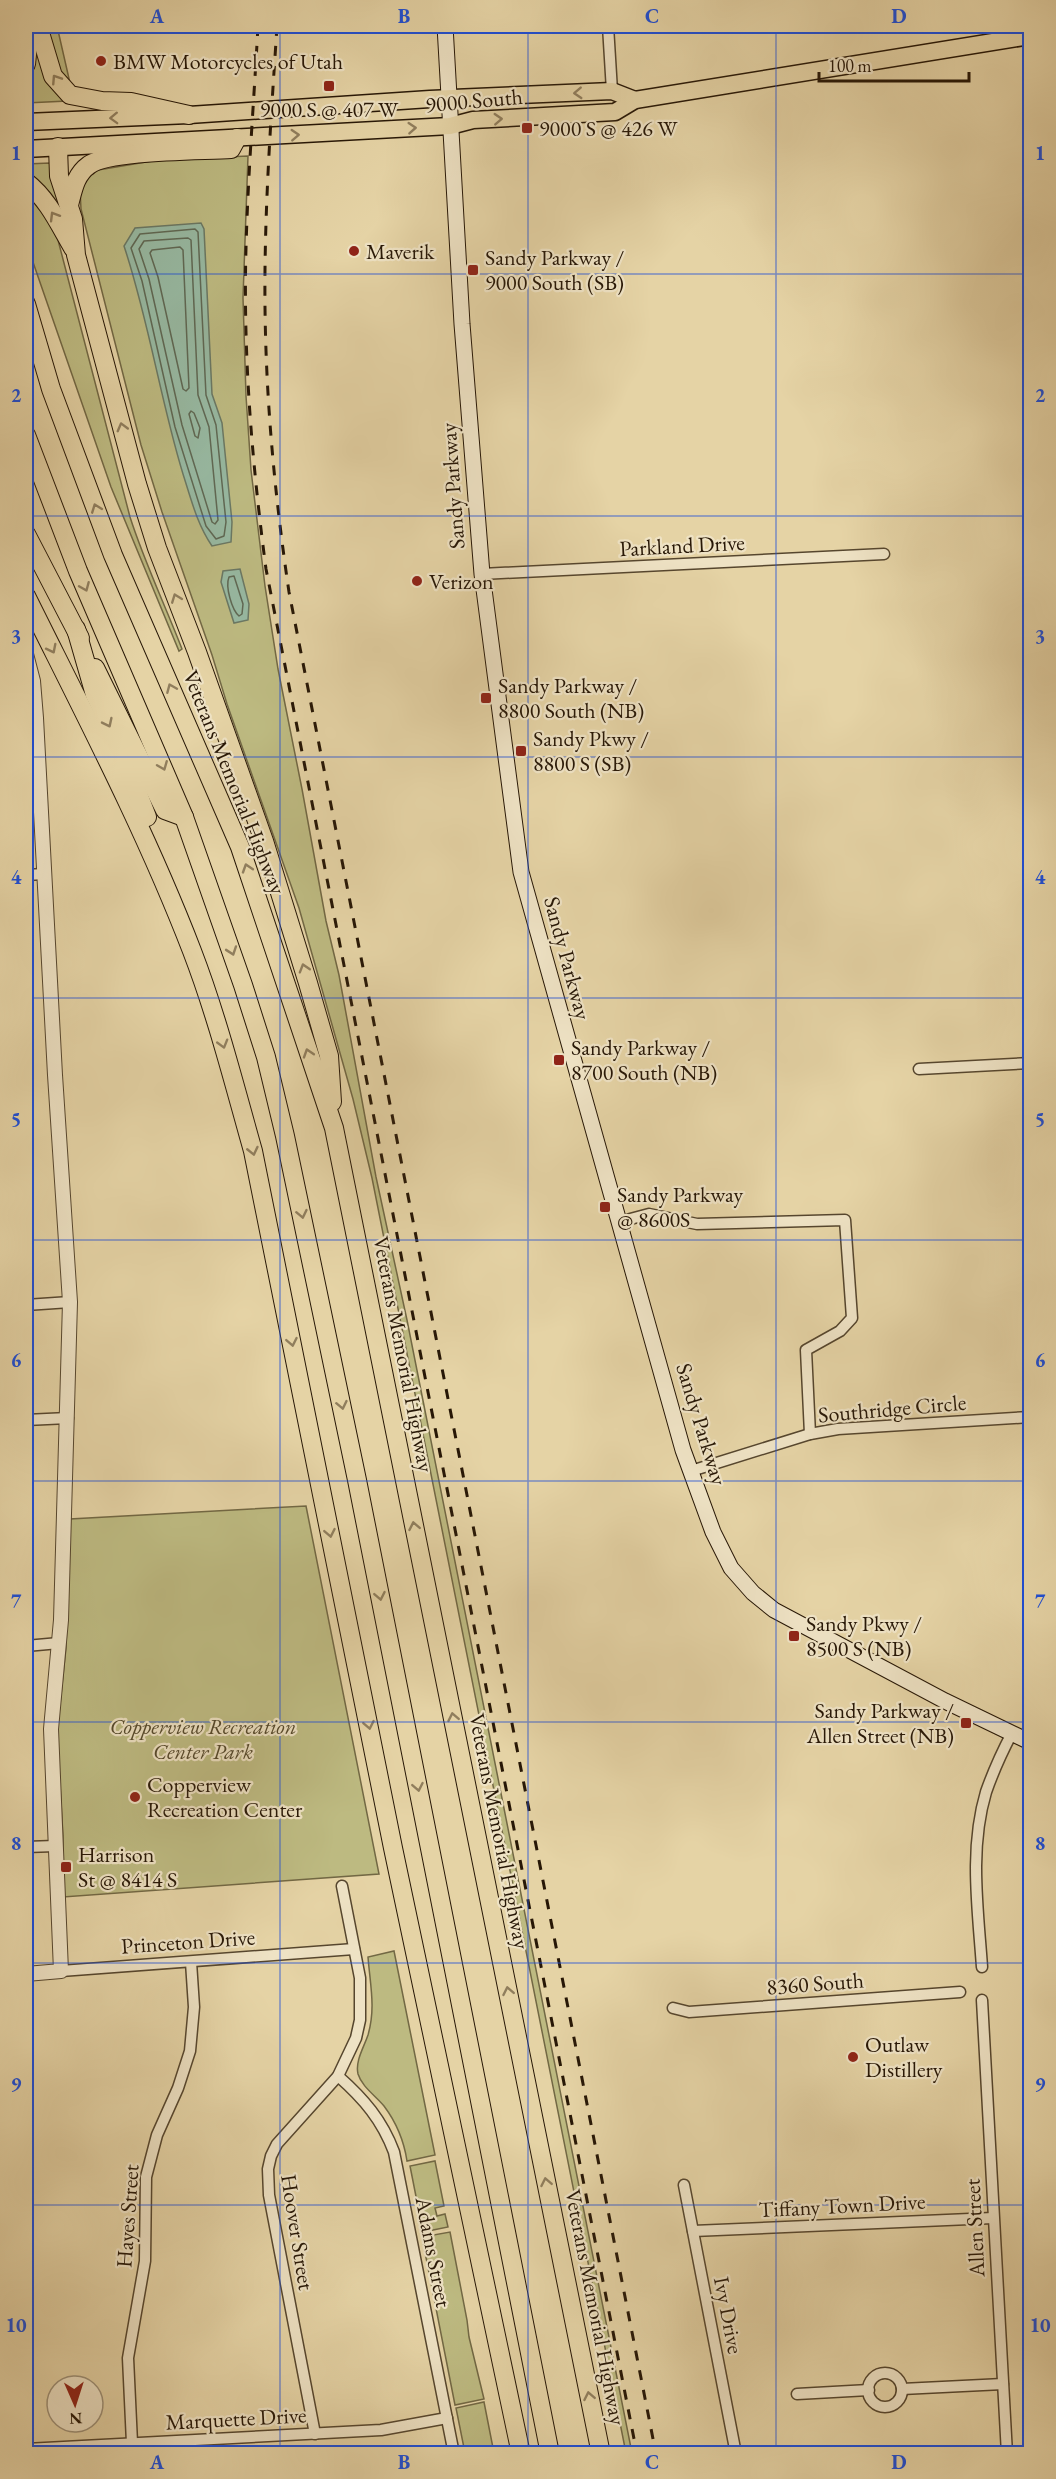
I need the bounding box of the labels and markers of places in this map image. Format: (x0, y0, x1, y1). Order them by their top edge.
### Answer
place label: BMW Motorcycles of Utah (113, 47, 343, 76)
marker: BMW Motorcycles of Utah (94, 54, 108, 68)
marker: 9000 S @ 407 W (322, 79, 336, 93)
place label: 9000 S @ 407 W (260, 95, 399, 124)
place label: 9000 S @ 426 W (539, 114, 678, 143)
marker: 9000 S @ 426 W (520, 121, 534, 135)
place label: Maverik (366, 237, 435, 266)
place label: Sandy Parkway / 9000 South (SB) (485, 243, 625, 297)
marker: Maverik (347, 244, 361, 258)
marker: Sandy Parkway / 9000 South (SB) (466, 263, 480, 277)
place label: Verizon (429, 567, 494, 596)
marker: Verizon (410, 574, 424, 588)
place label: Sandy Parkway / 8800 South (NB) (498, 671, 644, 725)
marker: Sandy Parkway / 8800 South (NB) (479, 691, 493, 705)
place label: Sandy Pkwy / 8800 S (SB) (533, 724, 649, 778)
marker: Sandy Pkwy / 8800 S (SB) (514, 744, 528, 758)
place label: Sandy Parkway / 8700 South (NB) (571, 1033, 717, 1087)
marker: Sandy Parkway / 8700 South (NB) (552, 1053, 566, 1067)
place label: Sandy Parkway @ 8600S (617, 1180, 744, 1234)
marker: Sandy Parkway @ 8600S (598, 1200, 612, 1214)
place label: Sandy Pkwy / 8500 S (NB) (806, 1609, 922, 1663)
marker: Sandy Pkwy / 8500 S (NB) (787, 1629, 801, 1643)
place label: Sandy Parkway / Allen Street (NB) (806, 1696, 954, 1750)
marker: Sandy Parkway / Allen Street (NB) (959, 1716, 973, 1730)
place label: Copperview Recreation Center (147, 1770, 303, 1824)
marker: Copperview Recreation Center (128, 1790, 142, 1804)
place label: Harrison St @ 8414 S (78, 1840, 177, 1894)
marker: Harrison St @ 8414 S (59, 1860, 73, 1874)
place label: Outlaw Distillery (865, 2030, 943, 2084)
marker: Outlaw Distillery (846, 2050, 860, 2064)

